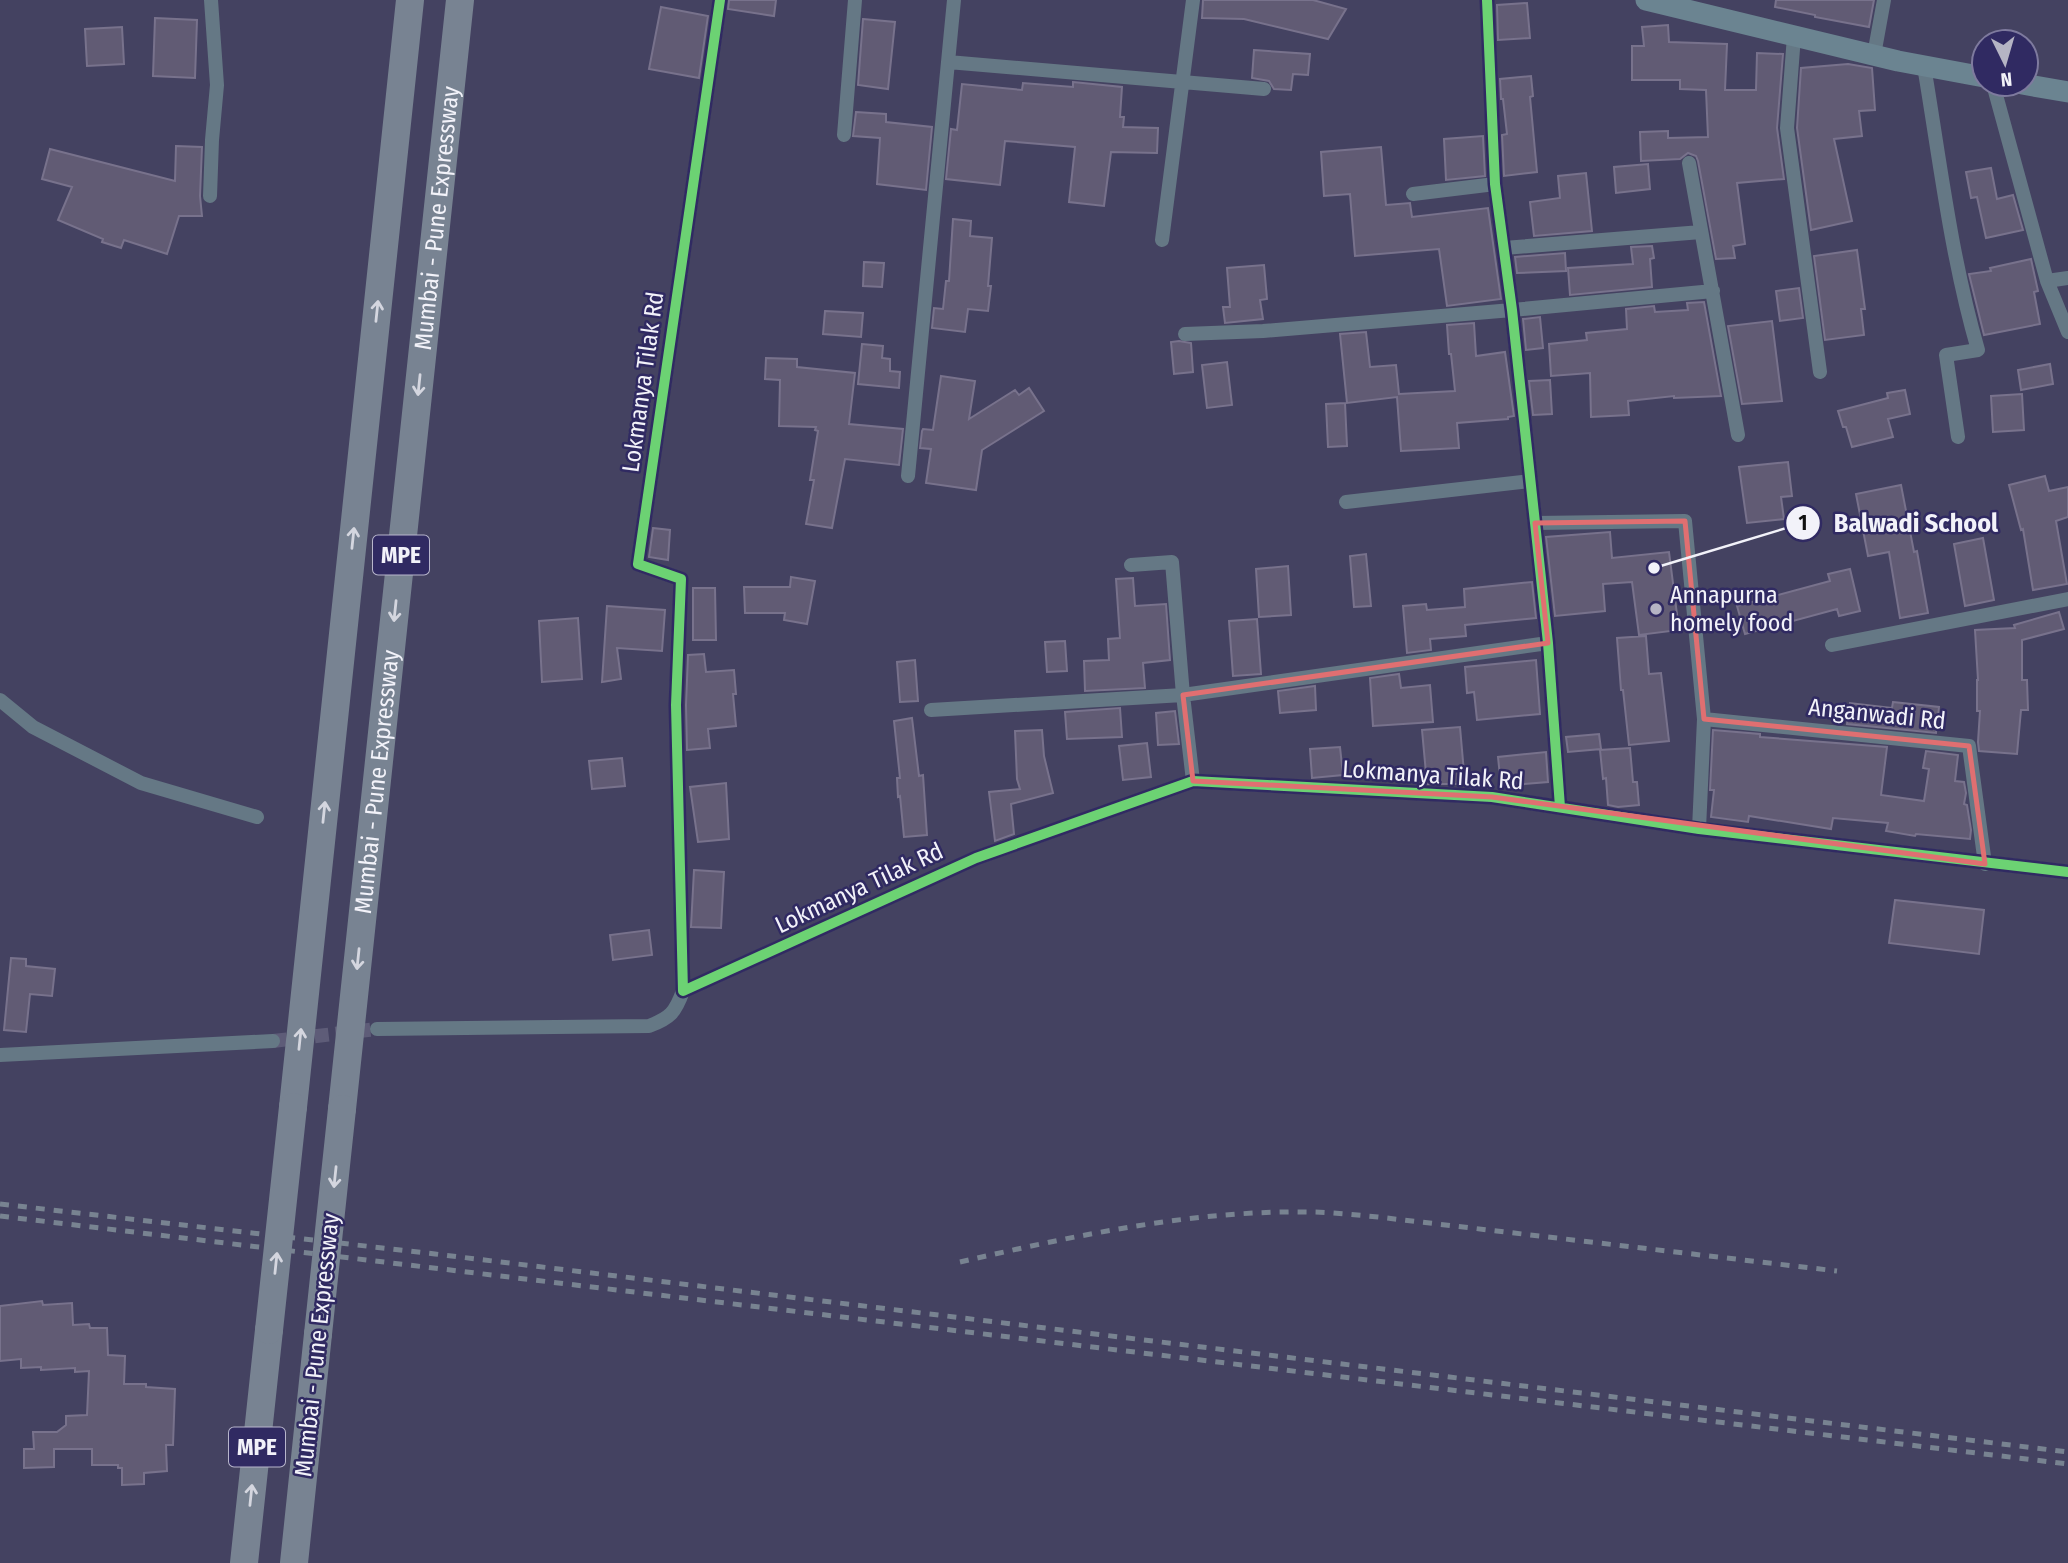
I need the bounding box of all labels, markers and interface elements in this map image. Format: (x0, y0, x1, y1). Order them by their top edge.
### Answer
north arrow (1970, 28, 2040, 98)
text: N (2000, 67, 2013, 91)
street label: Mumbai - Pune Expressway (409, 84, 465, 351)
street label: Lokmanya Tilak Rd (616, 290, 670, 474)
one-way arrow (370, 300, 383, 323)
one-way arrow (412, 373, 425, 395)
callout: Balwadi School (1785, 499, 2012, 546)
text: Balwadi School (1834, 508, 1999, 539)
text: 1 (1799, 510, 1807, 536)
one-way arrow (346, 527, 359, 549)
road number: MPE (373, 536, 429, 575)
place label: Annapurna homely food (1670, 581, 1793, 637)
one-way arrow (388, 599, 401, 622)
marker: Annapurna homely food (1648, 601, 1664, 617)
street label: Mumbai - Pune Expressway (349, 648, 405, 915)
street label: Anganwadi Rd (1807, 693, 1947, 735)
street label: Lokmanya Tilak Rd (1341, 755, 1525, 795)
one-way arrow (317, 802, 330, 824)
street label: Lokmanya Tilak Rd (771, 837, 947, 939)
one-way arrow (351, 947, 364, 970)
one-way arrow (293, 1028, 306, 1051)
one-way arrow (328, 1165, 341, 1188)
street label: Mumbai - Pune Expressway (289, 1212, 345, 1478)
one-way arrow (270, 1252, 283, 1274)
road number: MPE (229, 1428, 285, 1466)
one-way arrow (245, 1484, 258, 1507)

